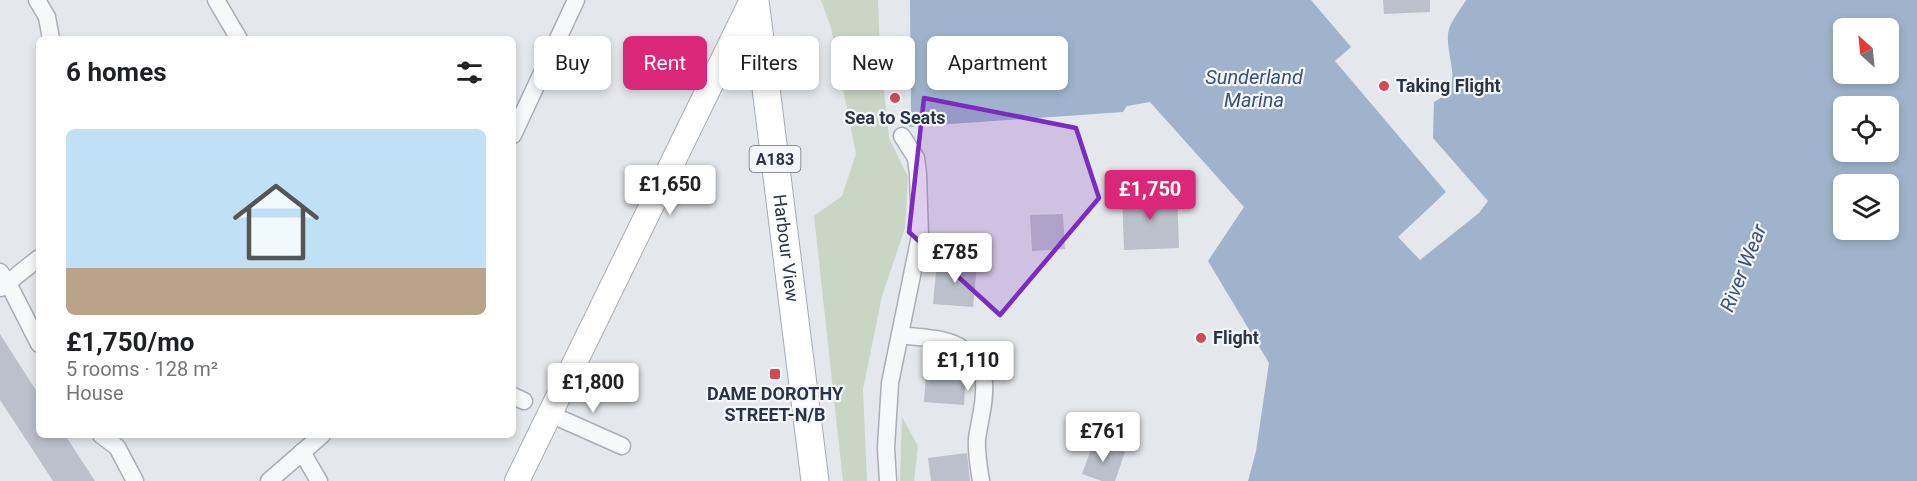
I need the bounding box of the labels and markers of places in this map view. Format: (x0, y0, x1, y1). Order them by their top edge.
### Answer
place label: Taking Flight (1396, 75, 1501, 96)
marker: Taking Flight (1377, 79, 1391, 93)
marker: Sea to Seats (888, 91, 902, 105)
place label: Sea to Seats (844, 107, 946, 128)
pin: £1,650 (621, 165, 719, 216)
pin: £1,750 (1101, 170, 1199, 221)
pin: £785 (919, 233, 991, 284)
place label: Flight (1213, 327, 1259, 348)
marker: Flight (1194, 331, 1208, 345)
pin: £1,110 (919, 341, 1017, 392)
pin: £1,800 (544, 363, 642, 414)
marker: DAME DOROTHY STREET-N/B (768, 367, 782, 381)
place label: DAME DOROTHY STREET-N/B (707, 383, 844, 425)
pin: £761 (1067, 412, 1139, 463)

